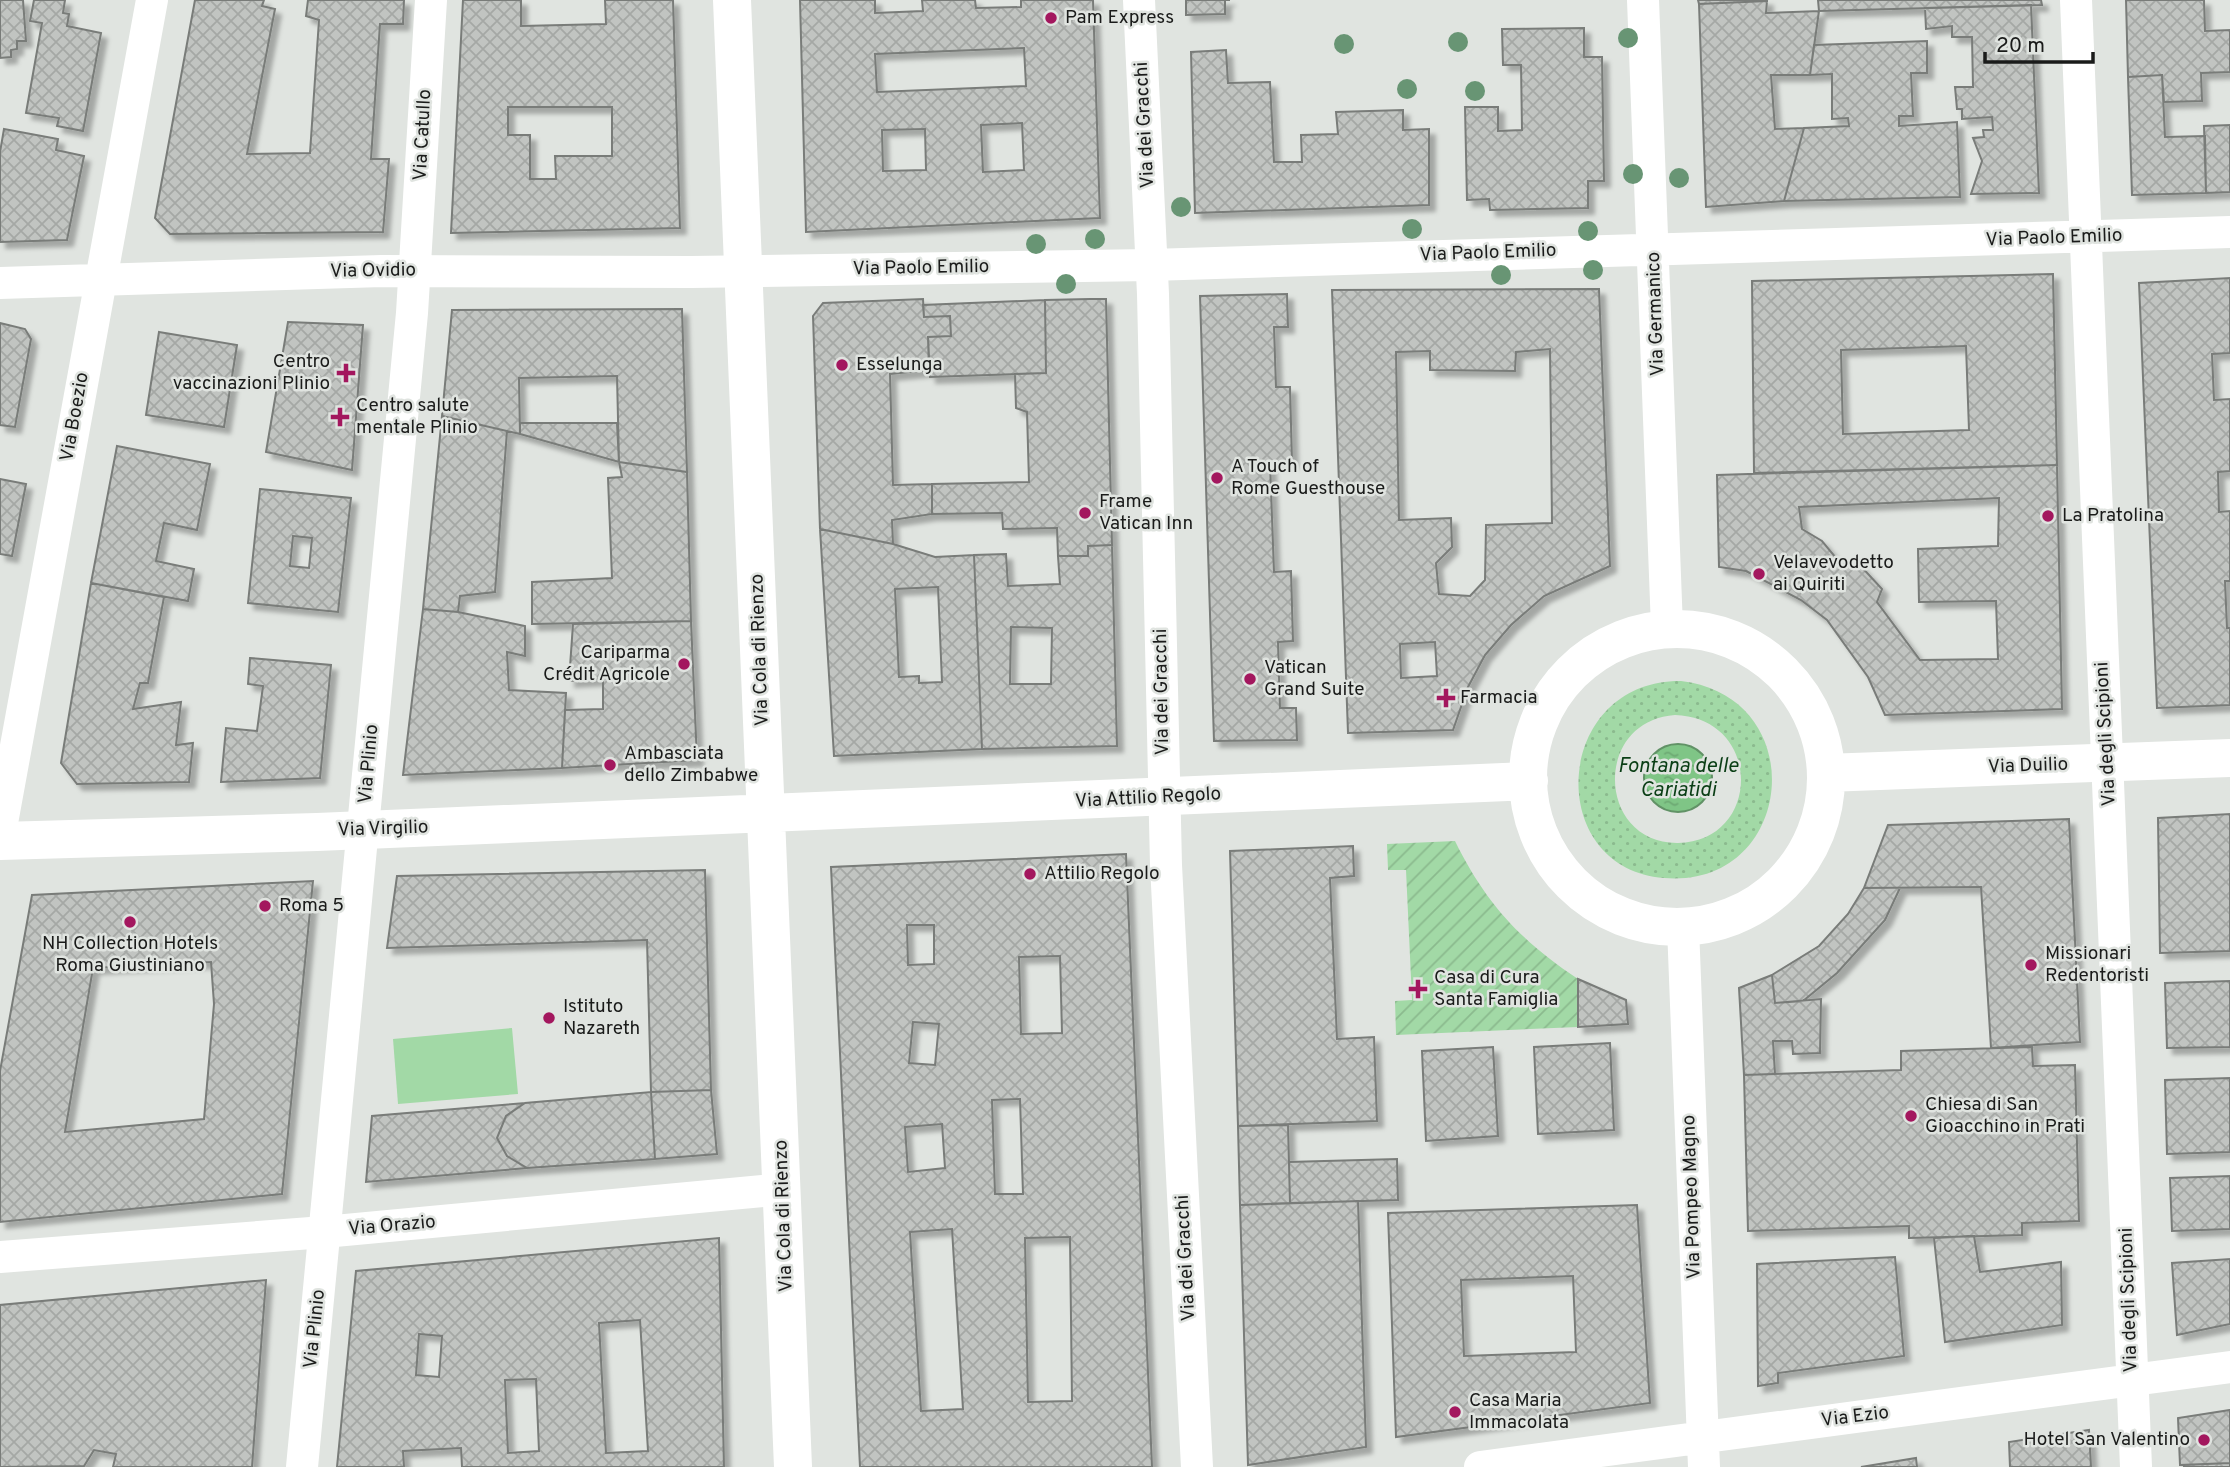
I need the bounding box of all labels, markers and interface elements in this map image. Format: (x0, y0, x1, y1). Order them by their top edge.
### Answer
place label: Pam Express (1065, 6, 1174, 30)
marker: Pam Express (1043, 10, 1059, 26)
scale bar (1985, 21, 2094, 65)
text: 20 m (1996, 33, 2045, 60)
street label: Via dei Gracchi (1130, 61, 1160, 189)
street label: Via Catullo (409, 89, 437, 181)
street label: Via Paolo Emilio (1985, 224, 2123, 252)
street label: Via Paolo Emilio (1419, 239, 1557, 267)
street label: Via Germanico (1642, 251, 1670, 377)
street label: Via Paolo Emilio (852, 255, 990, 281)
street label: Via Ovidio (330, 258, 416, 284)
place label: Centro vaccinazioni Plinio (173, 350, 330, 396)
place label: Esselunga (856, 353, 943, 377)
marker: Esselunga (834, 357, 850, 373)
marker: Centro vaccinazioni Plinio (336, 363, 356, 383)
street label: Via Boezio (55, 370, 95, 464)
place label: Centro salute mentale Plinio (356, 394, 478, 440)
marker: Centro salute mentale Plinio (330, 407, 350, 427)
place label: A Touch of Rome Guesthouse (1231, 455, 1385, 501)
marker: A Touch of Rome Guesthouse (1209, 470, 1225, 486)
place label: Frame Vatican Inn (1099, 490, 1193, 536)
place label: La Pratolina (2062, 504, 2164, 528)
marker: Frame Vatican Inn (1077, 505, 1093, 521)
marker: La Pratolina (2040, 508, 2056, 524)
place label: Velavevodetto ai Quiriti (1773, 551, 1894, 597)
marker: Velavevodetto ai Quiriti (1751, 566, 1767, 582)
street label: Via Cola di Rienzo (745, 573, 775, 727)
street label: Via dei Gracchi (1149, 628, 1175, 756)
place label: Cariparma Crédit Agricole (543, 641, 670, 687)
marker: Cariparma Crédit Agricole (676, 656, 692, 672)
place label: Vatican Grand Suite (1264, 656, 1365, 702)
street label: Via degli Scipioni (2090, 661, 2122, 807)
marker: Vatican Grand Suite (1242, 671, 1258, 687)
place label: Farmacia (1460, 686, 1537, 710)
marker: Farmacia (1438, 690, 1454, 706)
street label: Via Plinio (354, 723, 384, 805)
place label: Ambasciata dello Zimbabwe (624, 742, 758, 788)
water label: Fontana delle Cariatidi (1618, 753, 1740, 804)
street label: Via Duilio (1987, 753, 2069, 779)
marker: Ambasciata dello Zimbabwe (602, 757, 618, 773)
street label: Via Attilio Regolo (1074, 782, 1222, 814)
street label: Via Virgilio (337, 815, 429, 843)
place label: Attilio Regolo (1044, 862, 1160, 886)
marker: Attilio Regolo (1022, 866, 1038, 882)
place label: Roma 5 (279, 894, 344, 918)
marker: Roma 5 (257, 898, 273, 914)
marker: NH Collection Hotels Roma Giustiniano (122, 914, 138, 930)
place label: NH Collection Hotels Roma Giustiniano (42, 932, 218, 978)
place label: Missionari Redentoristi (2045, 942, 2149, 988)
marker: Missionari Redentoristi (2023, 957, 2039, 973)
place label: Casa di Cura Santa Famiglia (1434, 966, 1558, 1012)
marker: Casa di Cura Santa Famiglia (1408, 979, 1428, 999)
place label: Istituto Nazareth (563, 995, 640, 1041)
marker: Istituto Nazareth (541, 1010, 557, 1026)
place label: Chiesa di San Gioacchino in Prati (1925, 1093, 2085, 1139)
marker: Chiesa di San Gioacchino in Prati (1903, 1108, 1919, 1124)
street label: Via Pompeo Magno (1677, 1114, 1707, 1280)
street label: Via Cola di Rienzo (769, 1139, 799, 1293)
street label: Via dei Gracchi (1171, 1194, 1201, 1322)
street label: Via Orazio (347, 1210, 437, 1242)
street label: Via degli Scipioni (2114, 1227, 2144, 1373)
street label: Via Plinio (299, 1288, 331, 1370)
place label: Casa Maria Immacolata (1469, 1389, 1569, 1435)
street label: Via Ezio (1820, 1401, 1890, 1433)
marker: Casa Maria Immacolata (1447, 1404, 1463, 1420)
place label: Hotel San Valentino (2024, 1428, 2190, 1452)
marker: Hotel San Valentino (2196, 1432, 2212, 1448)

